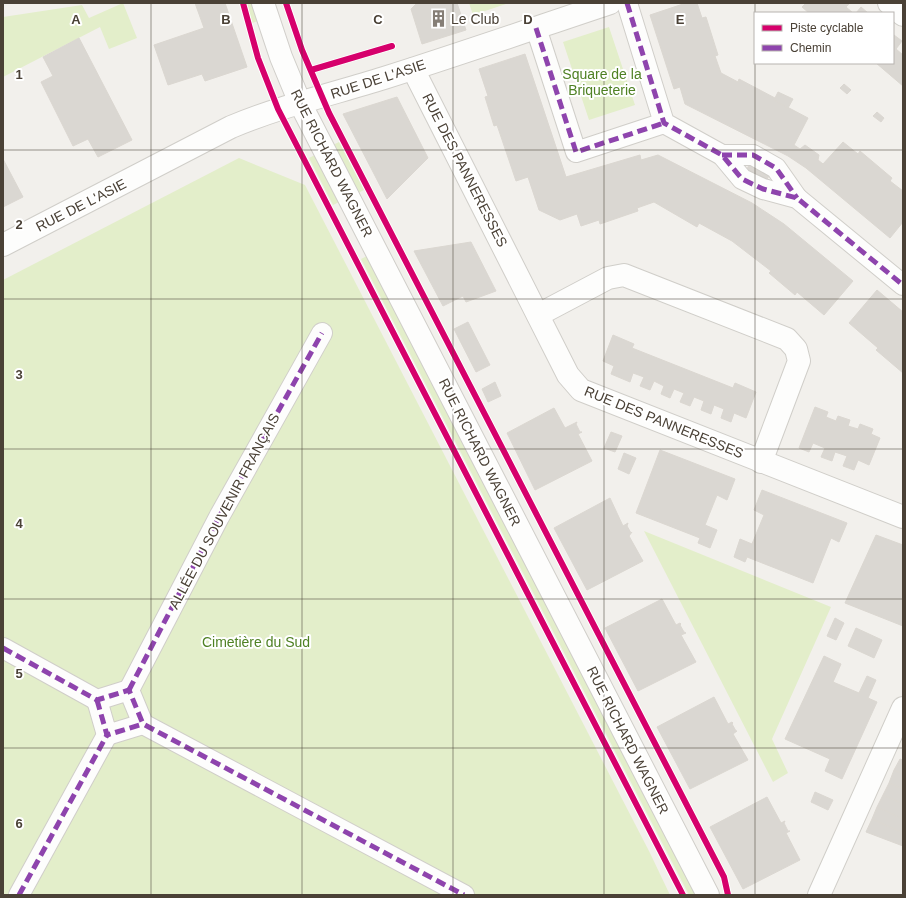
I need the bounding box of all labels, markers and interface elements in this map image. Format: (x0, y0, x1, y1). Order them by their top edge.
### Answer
building icon: Le Club (428, 9, 448, 29)
place label: Le Club (451, 11, 499, 27)
text: A (71, 12, 81, 27)
text: B (221, 12, 231, 27)
text: C (373, 12, 383, 27)
text: D (523, 12, 533, 27)
text: E (676, 12, 685, 27)
legend (754, 12, 894, 64)
text: Piste cyclable (790, 21, 864, 35)
text: Chemin (790, 41, 831, 55)
street label: RUE DE L'ASIE (328, 56, 428, 102)
park label: Square de la Briqueterie (562, 66, 642, 98)
text: 1 (15, 67, 23, 82)
street label: RUE RICHARD WAGNER (288, 86, 376, 240)
street label: RUE DES PANNERESSES (419, 91, 511, 249)
street label: RUE DE L'ASIE (33, 175, 129, 235)
text: 2 (15, 217, 23, 232)
text: 3 (15, 367, 23, 382)
street label: RUE RICHARD WAGNER (436, 375, 524, 529)
street label: RUE DES PANNERESSES (582, 383, 746, 461)
street label: ALLÉE DU SOUVENIR FRANÇAIS (165, 410, 283, 612)
text: 4 (15, 516, 23, 531)
park label: Cimetière du Sud (202, 634, 310, 650)
street label: RUE RICHARD WAGNER (584, 663, 672, 817)
text: 5 (15, 666, 23, 681)
text: 6 (15, 816, 23, 831)

